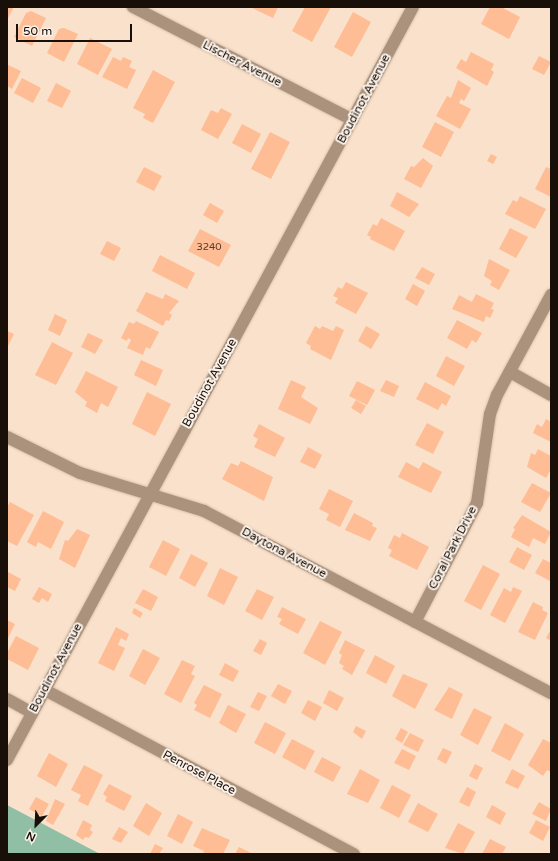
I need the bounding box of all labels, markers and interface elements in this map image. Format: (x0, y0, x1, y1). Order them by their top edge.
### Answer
scale bar (18, 16, 134, 42)
text: 50 m (23, 24, 52, 38)
street label: Lischer Avenue (200, 38, 284, 90)
street label: Boudinot Avenue (334, 52, 394, 146)
house number: 3240 (196, 242, 222, 254)
street label: Boudinot Avenue (180, 336, 240, 430)
street label: Coral Park Drive (426, 504, 480, 592)
street label: Daytona Avenue (239, 525, 329, 581)
street label: Boudinot Avenue (26, 621, 86, 715)
street label: Penrose Place (160, 748, 238, 798)
north arrow (16, 805, 56, 845)
text: N (24, 829, 38, 844)

